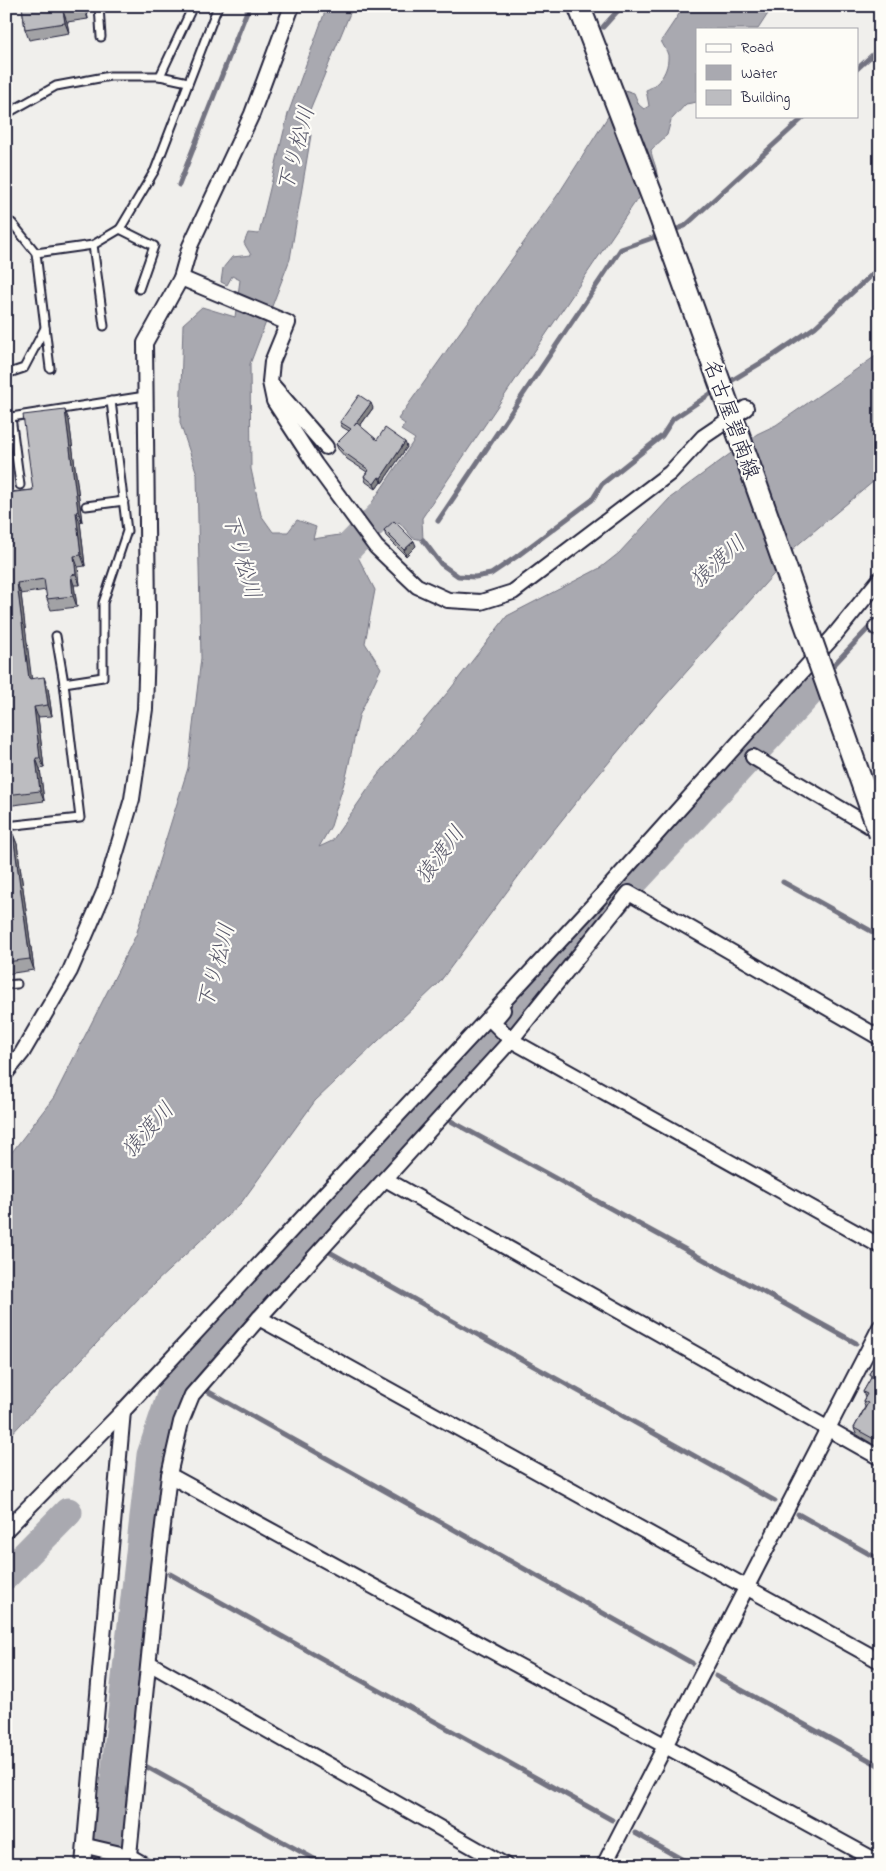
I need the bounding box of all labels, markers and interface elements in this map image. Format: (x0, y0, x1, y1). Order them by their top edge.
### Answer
legend (696, 28, 858, 118)
text: Road (741, 37, 774, 59)
text: Water (741, 63, 777, 85)
text: Building (740, 87, 790, 110)
water label: 下り松川 (271, 103, 325, 196)
street label: 名古屋碧南線 (694, 355, 766, 484)
water label: 下り松川 (213, 510, 268, 604)
water label: 猿渡川 (684, 529, 754, 597)
water label: 猿渡川 (409, 820, 474, 892)
water label: 下り松川 (191, 920, 245, 1013)
water label: 猿渡川 (115, 1096, 183, 1166)

